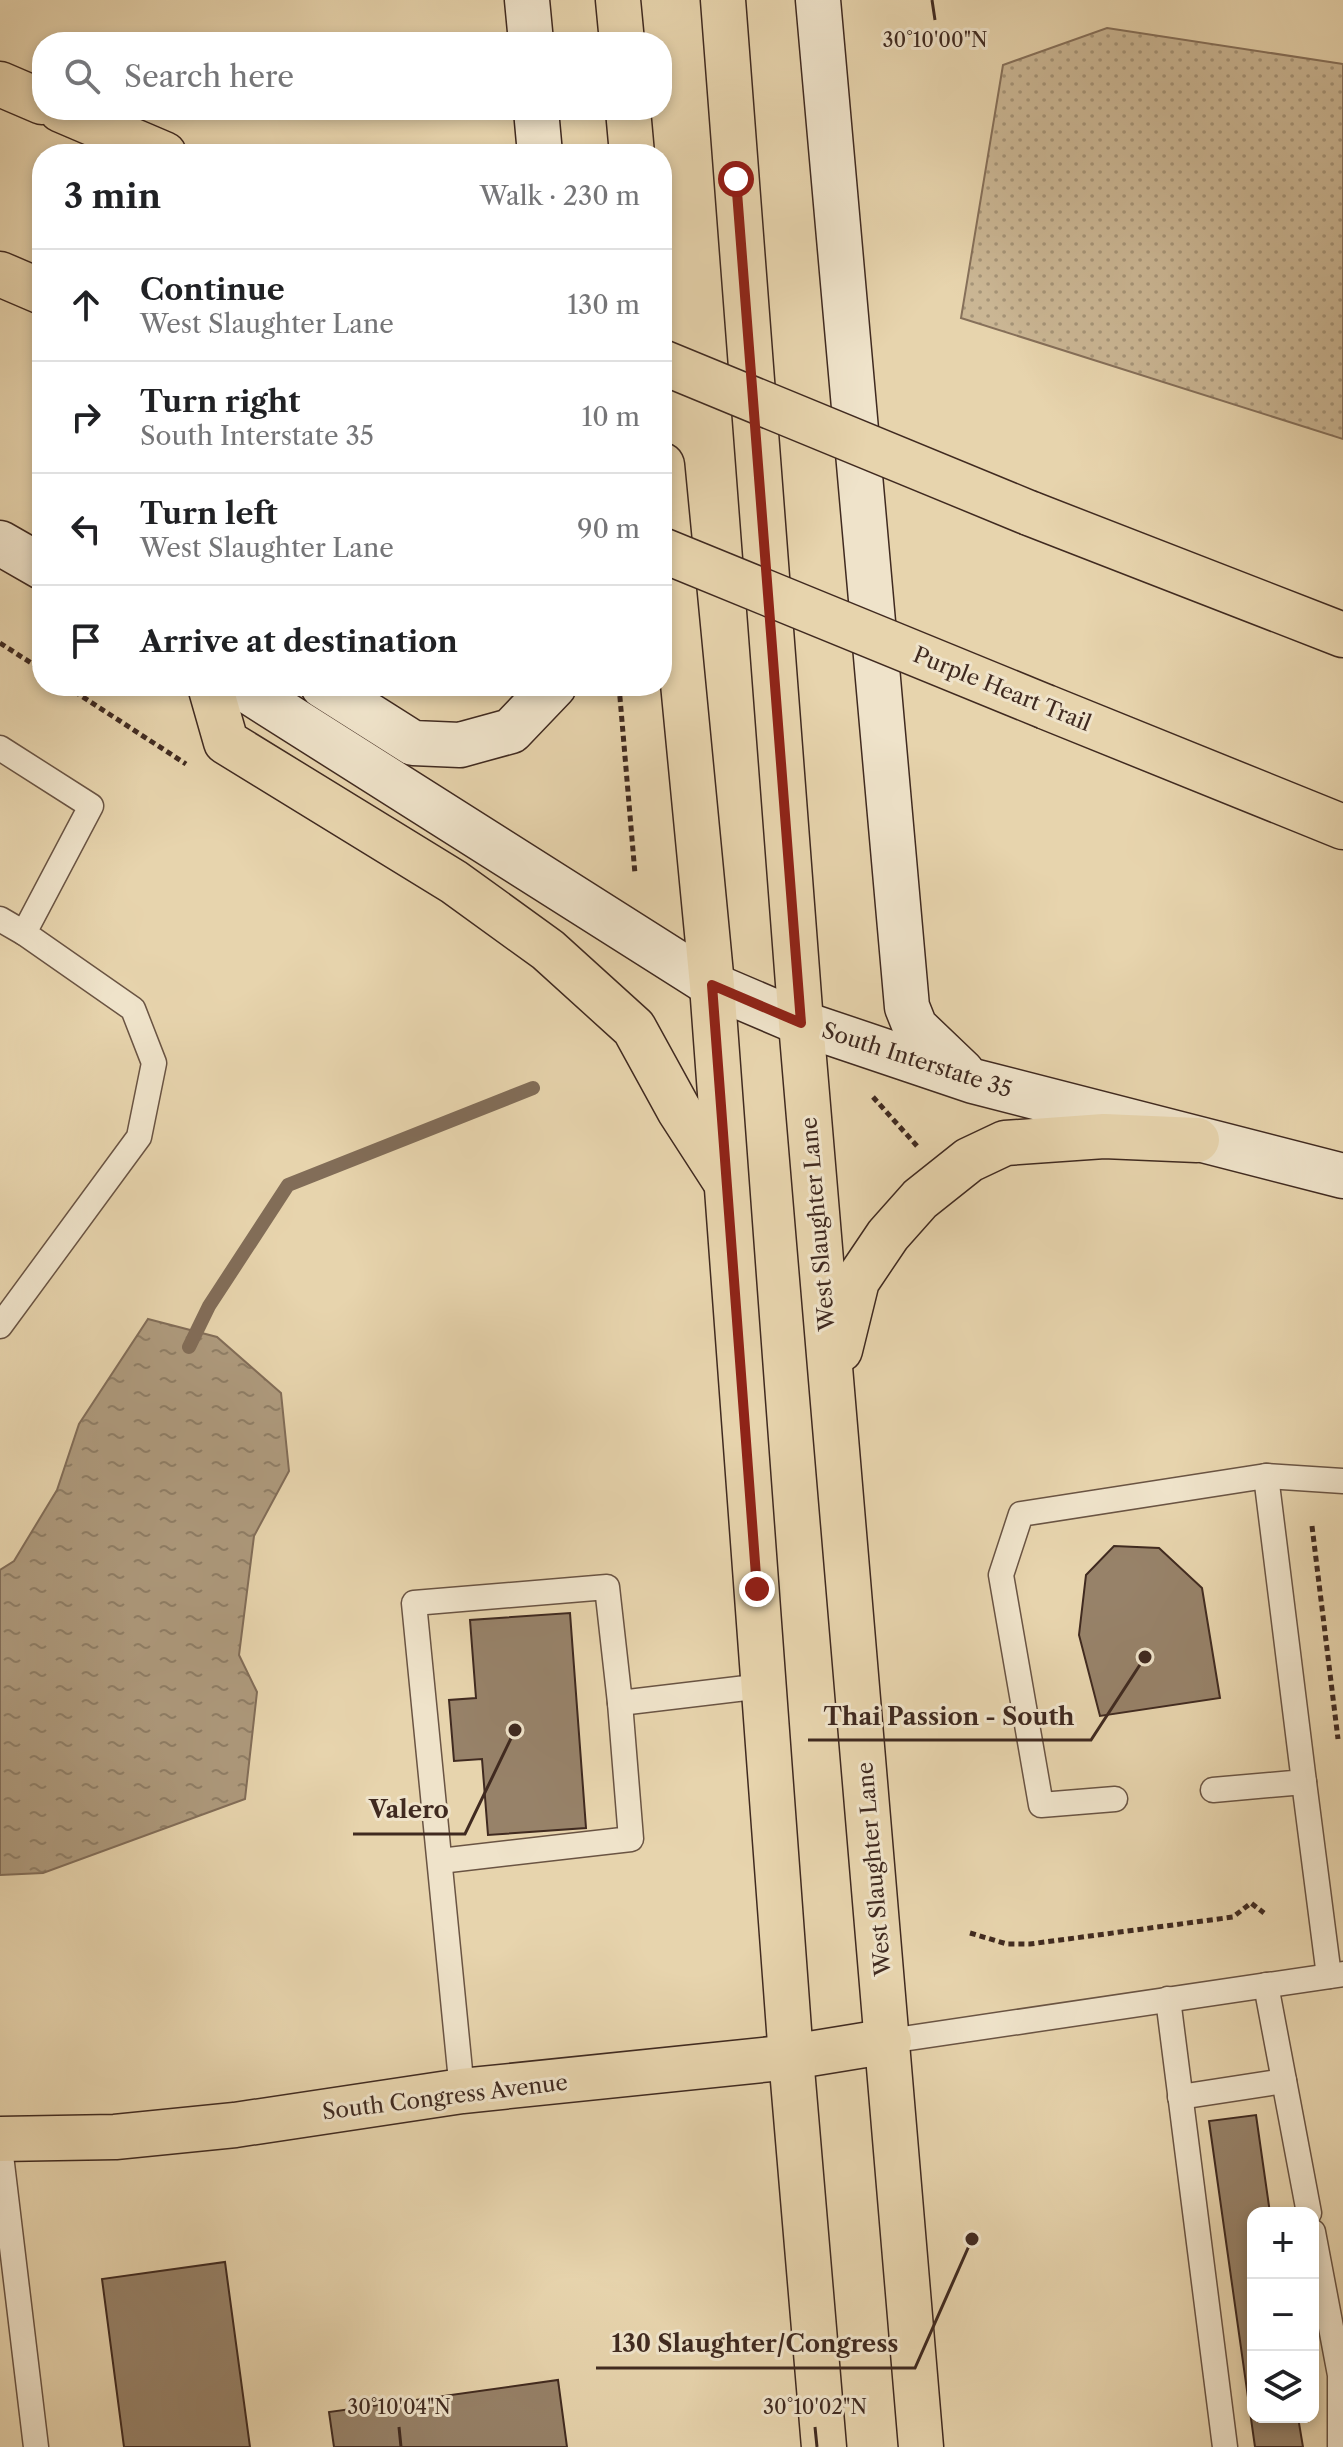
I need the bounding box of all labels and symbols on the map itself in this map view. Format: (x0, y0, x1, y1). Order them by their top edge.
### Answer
text: 30°10'00"N (883, 28, 987, 52)
route start (718, 161, 754, 197)
street label: Purple Heart Trail (909, 641, 1095, 737)
street label: South Interstate 35 (819, 1017, 1015, 1103)
street label: West Slaughter Lane (795, 1116, 841, 1333)
route end (739, 1571, 775, 1607)
callout: Thai Passion - South (808, 1692, 1091, 1740)
text: Thai Passion - South (824, 1702, 1075, 1731)
street label: West Slaughter Lane (851, 1761, 897, 1978)
callout: Valero (353, 1786, 465, 1834)
text: Valero (368, 1795, 449, 1824)
street label: South Congress Avenue (321, 2069, 569, 2125)
callout: 130 Slaughter/Congress (596, 2320, 915, 2368)
text: 130 Slaughter/Congress (612, 2329, 898, 2358)
text: 30°10'04"N (347, 2395, 451, 2419)
text: 30°10'02"N (763, 2395, 867, 2419)

